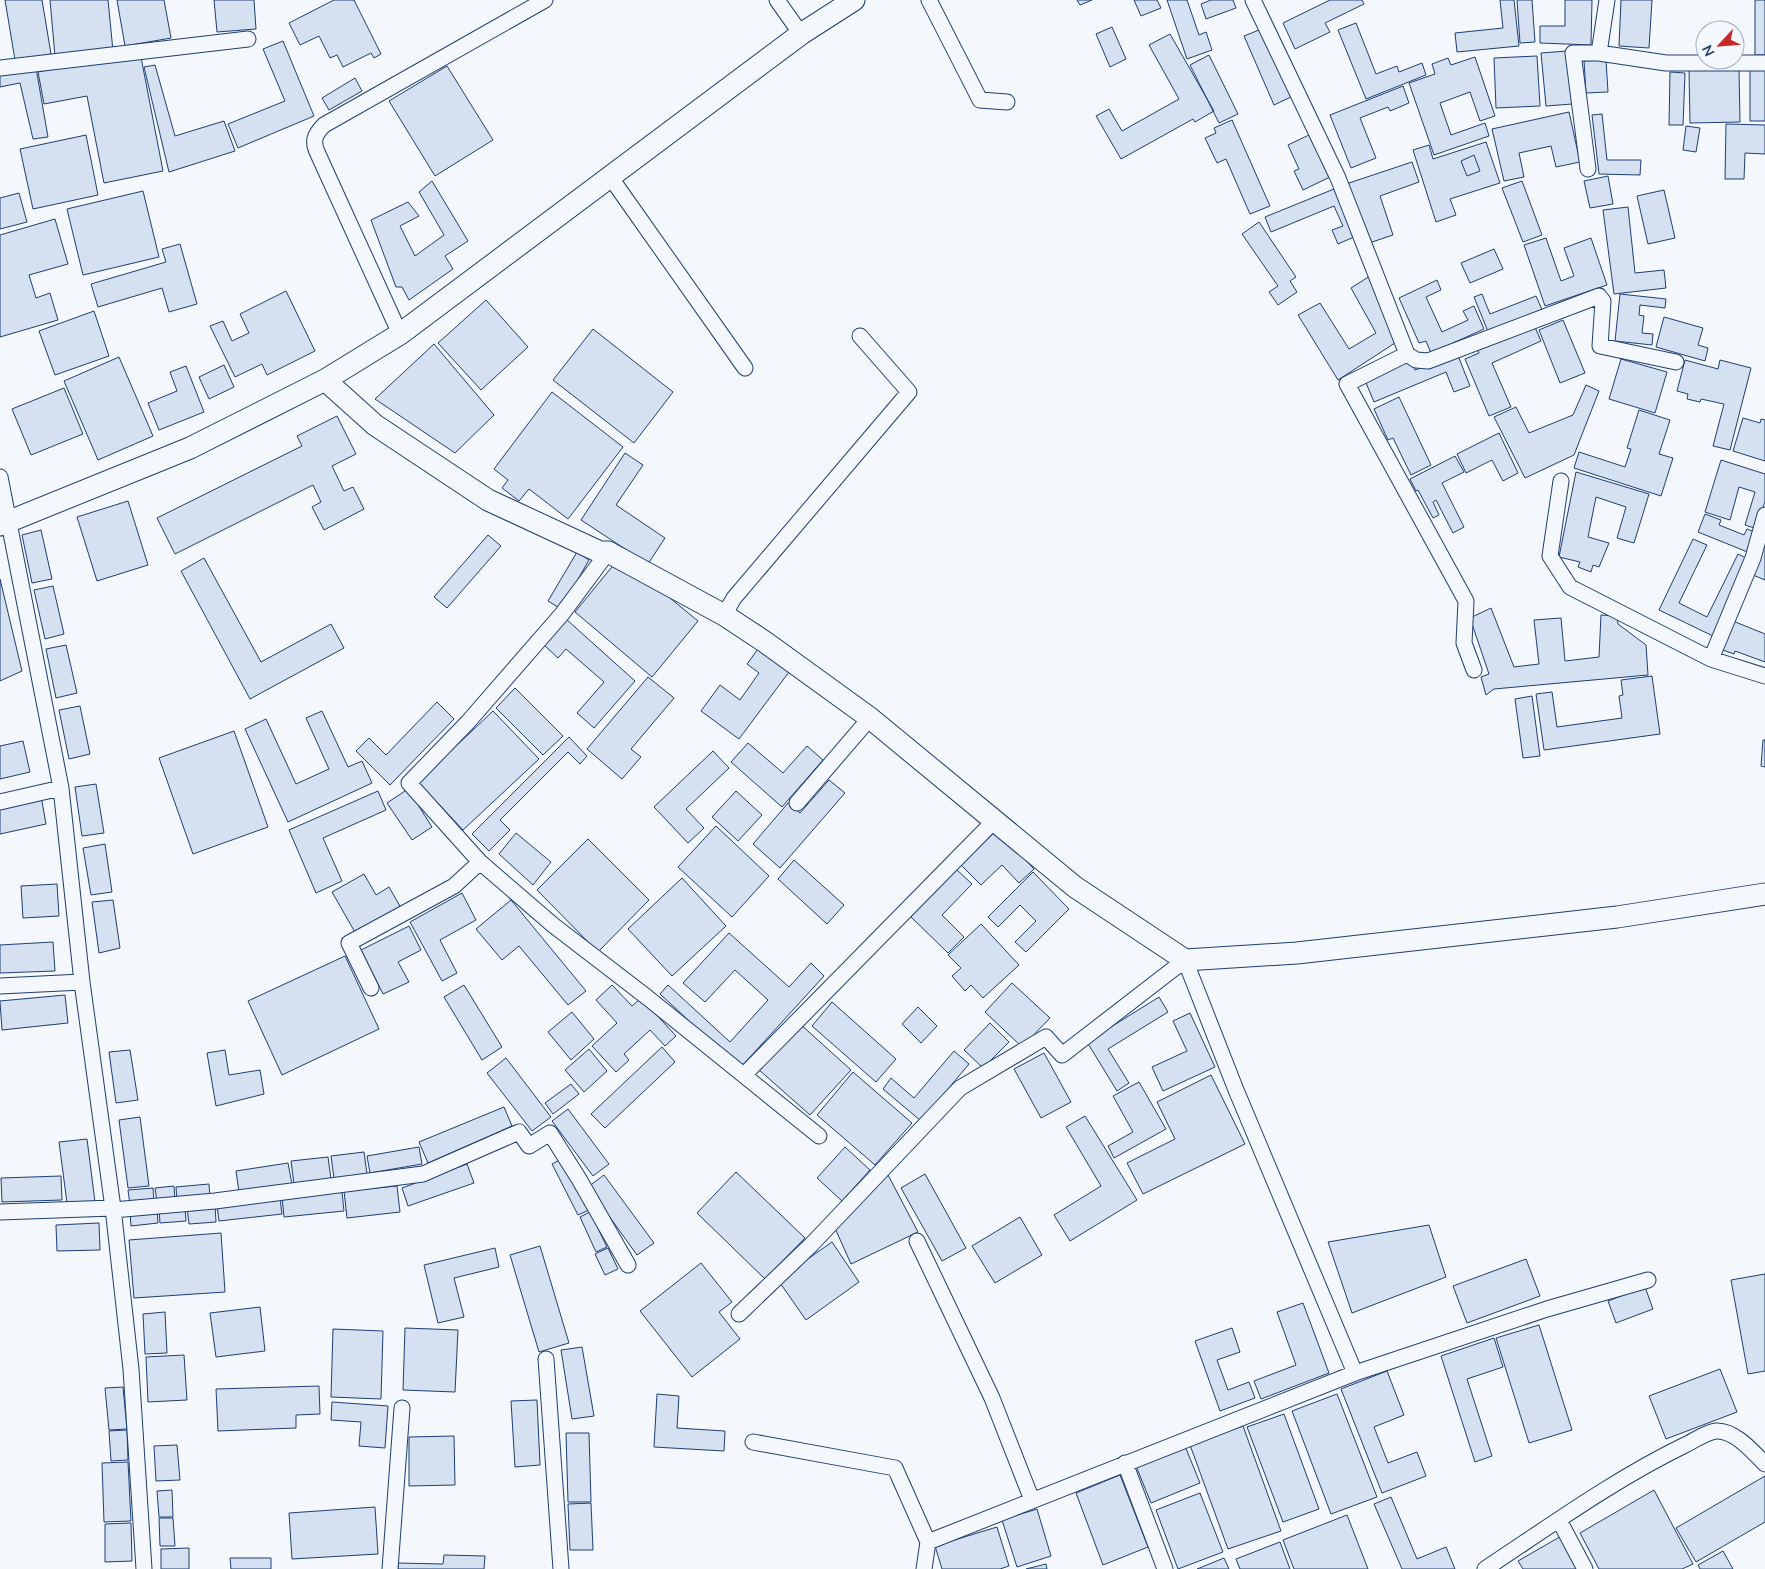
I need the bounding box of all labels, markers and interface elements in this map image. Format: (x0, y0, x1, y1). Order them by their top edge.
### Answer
north arrow (1695, 20, 1745, 70)
text: N (1698, 42, 1720, 59)

